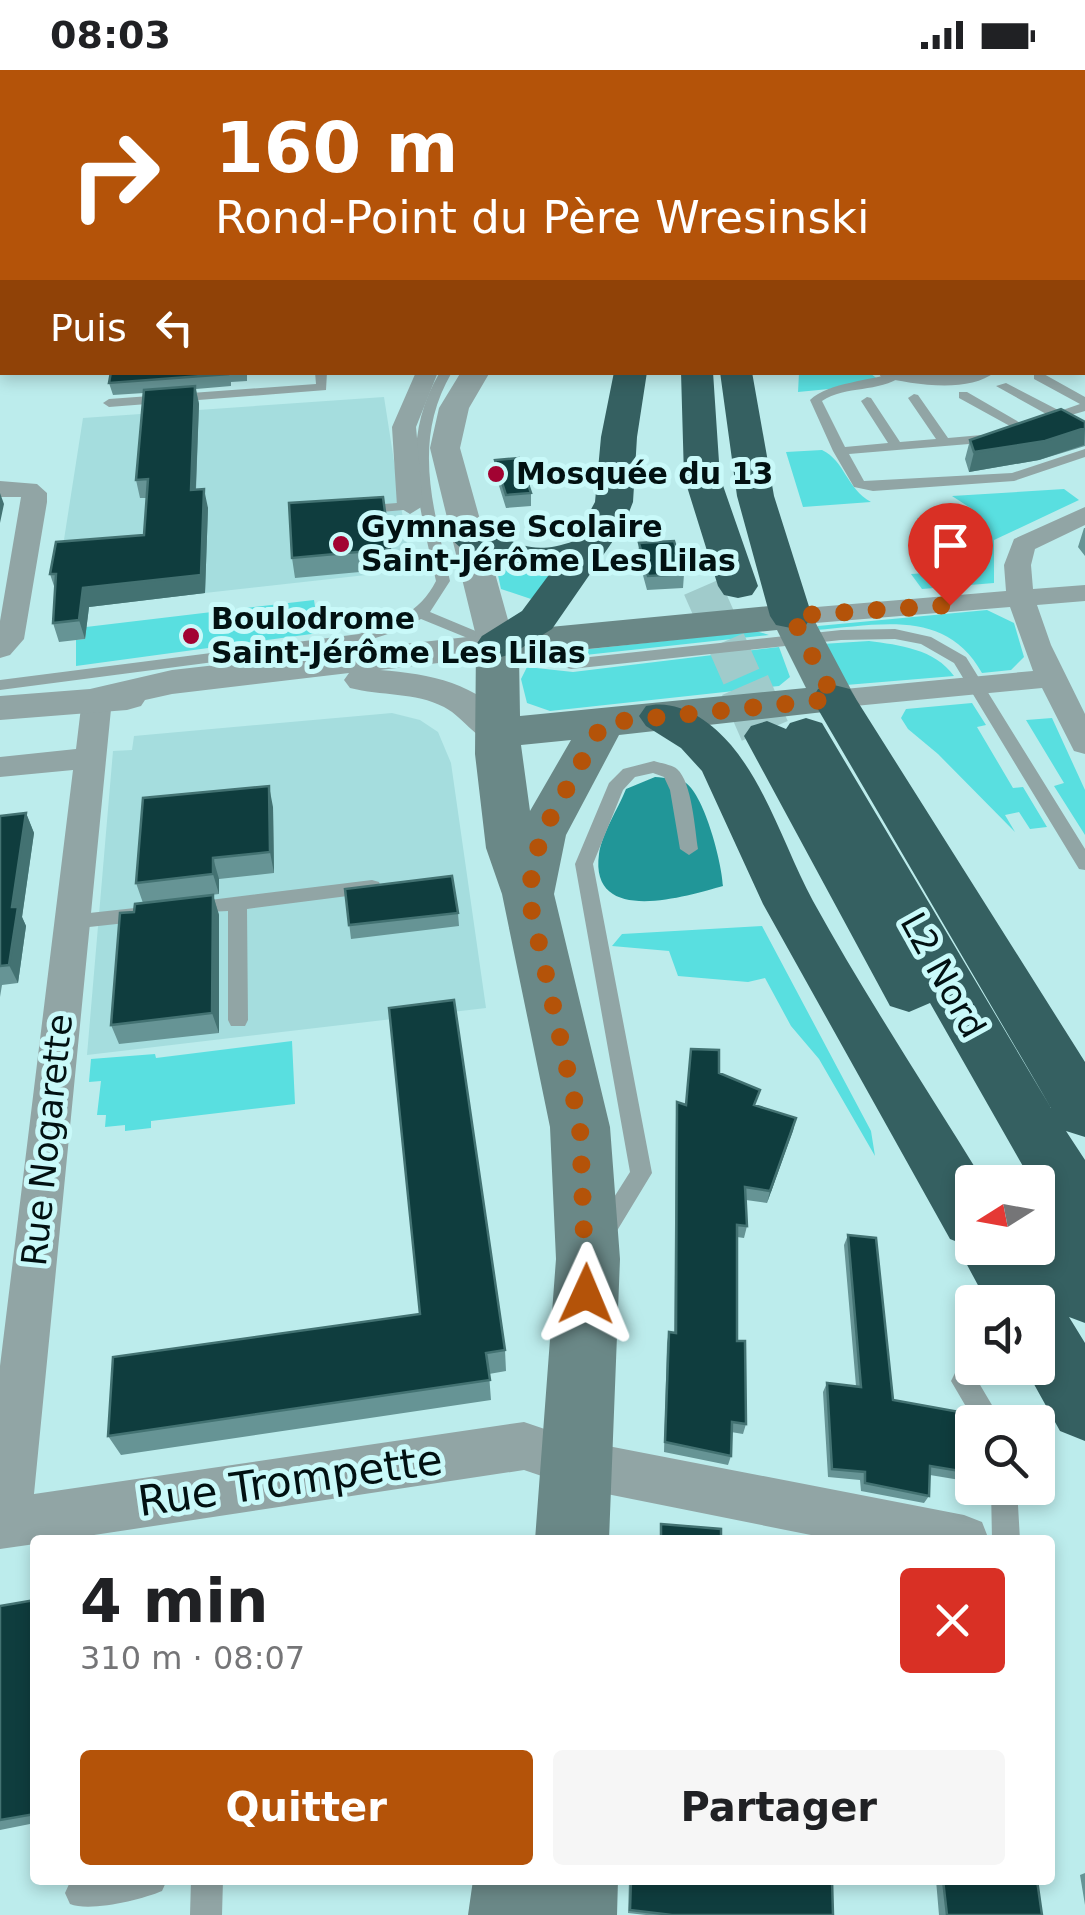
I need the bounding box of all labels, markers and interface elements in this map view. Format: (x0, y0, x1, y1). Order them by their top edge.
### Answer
text: 08:03 (50, 13, 171, 57)
text: 160 m (215, 107, 458, 189)
icon: right (50, 110, 180, 240)
text: Rond-Point du Père Wresinski (215, 191, 869, 244)
icon: left (147, 300, 202, 355)
text: Puis (50, 306, 127, 350)
place label: Mosquée du 13 (516, 456, 773, 491)
marker: Mosquée du 13 (485, 463, 507, 485)
pin (908, 503, 993, 606)
place label: Gymnase Scolaire Saint-Jérôme Les Lilas (361, 509, 736, 578)
icon: arrive (923, 518, 978, 573)
marker: Gymnase Scolaire Saint-Jérôme Les Lilas (330, 533, 352, 555)
place label: Boulodrome Saint-Jérôme Les Lilas (211, 601, 586, 670)
marker: Boulodrome Saint-Jérôme Les Lilas (180, 625, 202, 647)
street label: L2 Nord (892, 906, 994, 1044)
street label: Rue Nogarette (14, 1012, 80, 1268)
north arrow (955, 1165, 1055, 1265)
map controls (955, 1165, 1055, 1505)
position arrow (534, 1242, 638, 1346)
button: sound (955, 1285, 1055, 1385)
button: search (955, 1405, 1055, 1505)
street label: Rue Trompette (135, 1435, 445, 1526)
text: 4 min (80, 1566, 268, 1636)
button: close (900, 1568, 1005, 1673)
text: 310 m · 08:07 (80, 1639, 305, 1677)
button: Quitter (80, 1750, 533, 1865)
button: Partager (553, 1750, 1005, 1865)

